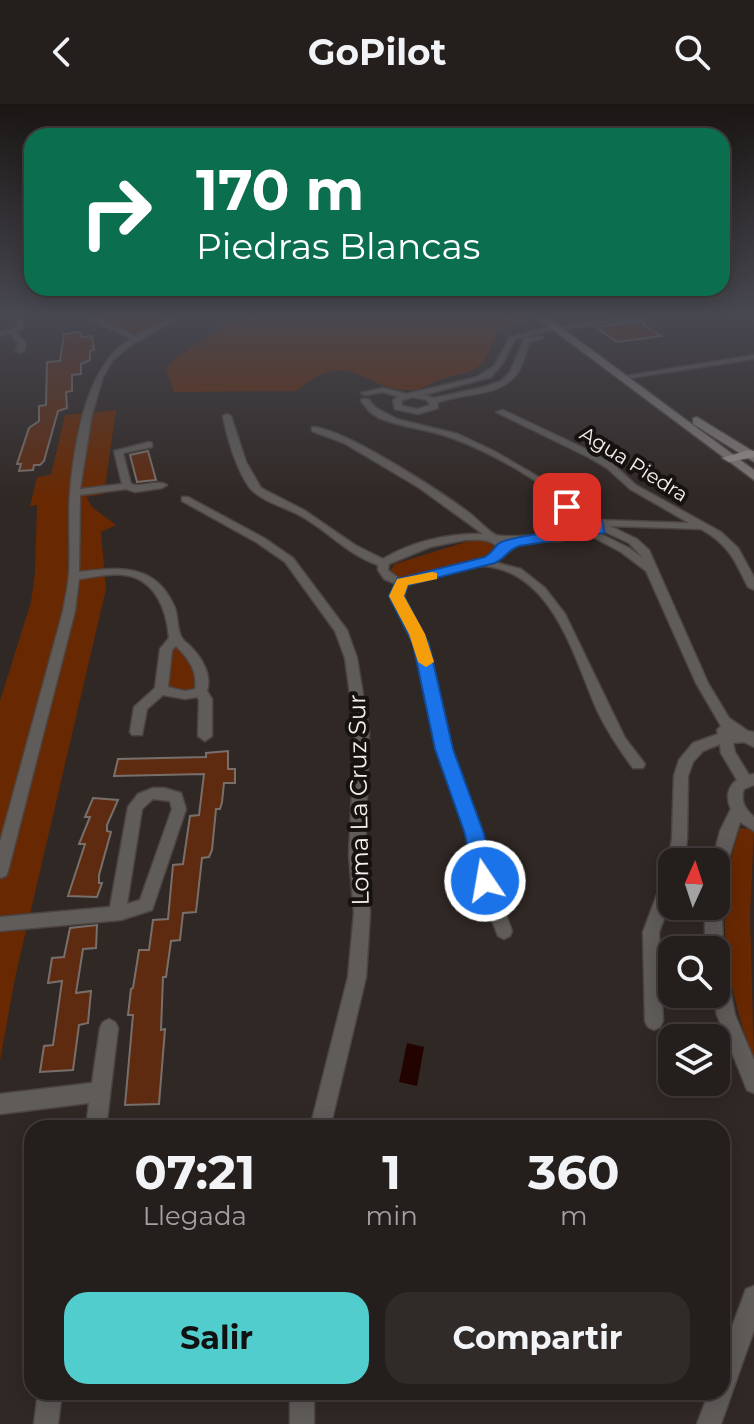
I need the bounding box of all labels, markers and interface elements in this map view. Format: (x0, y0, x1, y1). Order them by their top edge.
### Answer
icon: back (40, 30, 84, 74)
text: GoPilot (308, 30, 446, 74)
icon: search (670, 30, 714, 74)
text: 170 m (196, 156, 364, 224)
icon: right (64, 160, 168, 264)
text: Piedras Blancas (196, 224, 480, 268)
street label: Agua Piedra (576, 421, 692, 507)
pin (533, 473, 601, 541)
icon: arrive (545, 485, 589, 529)
street label: Loma La Cruz Sur (342, 694, 375, 906)
position arrow (443, 839, 527, 923)
north arrow (658, 848, 730, 920)
map controls (658, 848, 730, 1096)
button: search (658, 936, 730, 1008)
button: layers (658, 1024, 730, 1096)
text: 07:21 (134, 1143, 255, 1201)
text: 1 (382, 1143, 401, 1201)
text: 360 (528, 1143, 620, 1201)
text: Llegada (143, 1200, 247, 1232)
text: min (366, 1200, 418, 1232)
text: m (560, 1200, 588, 1232)
button: Salir (64, 1292, 369, 1384)
button: Compartir (385, 1292, 690, 1384)

